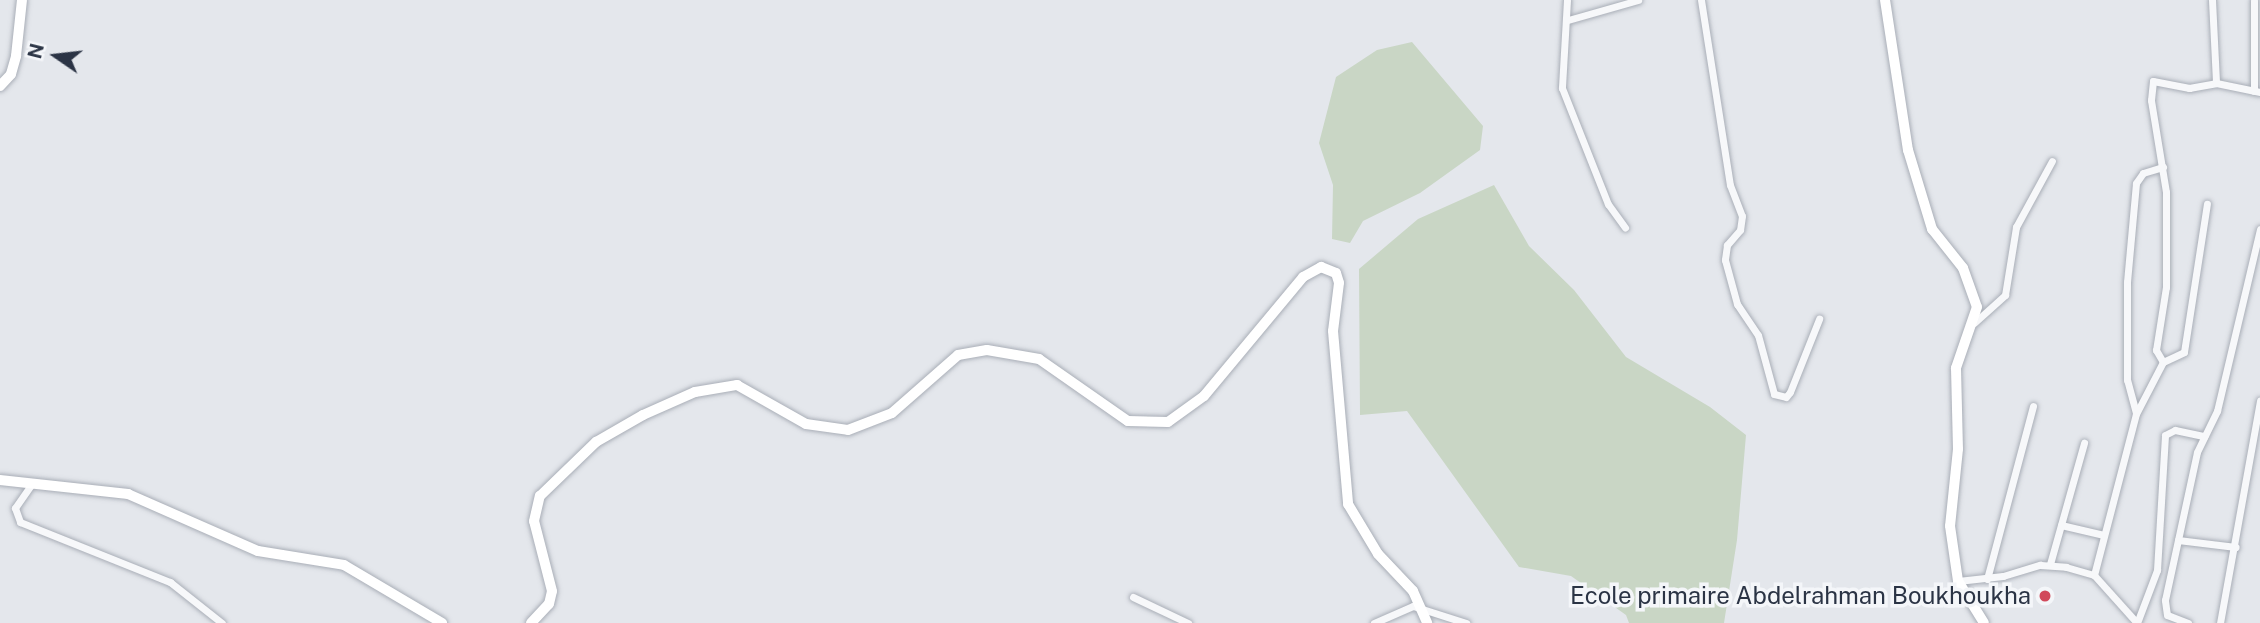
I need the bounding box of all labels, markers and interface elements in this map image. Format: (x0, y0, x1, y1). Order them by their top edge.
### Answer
north arrow (21, 21, 91, 91)
text: N (23, 41, 48, 61)
place label: Ecole primaire Abdelrahman Boukhoukha (1570, 582, 2031, 610)
marker: Ecole primaire Abdelrahman Boukhoukha (2037, 588, 2053, 604)

